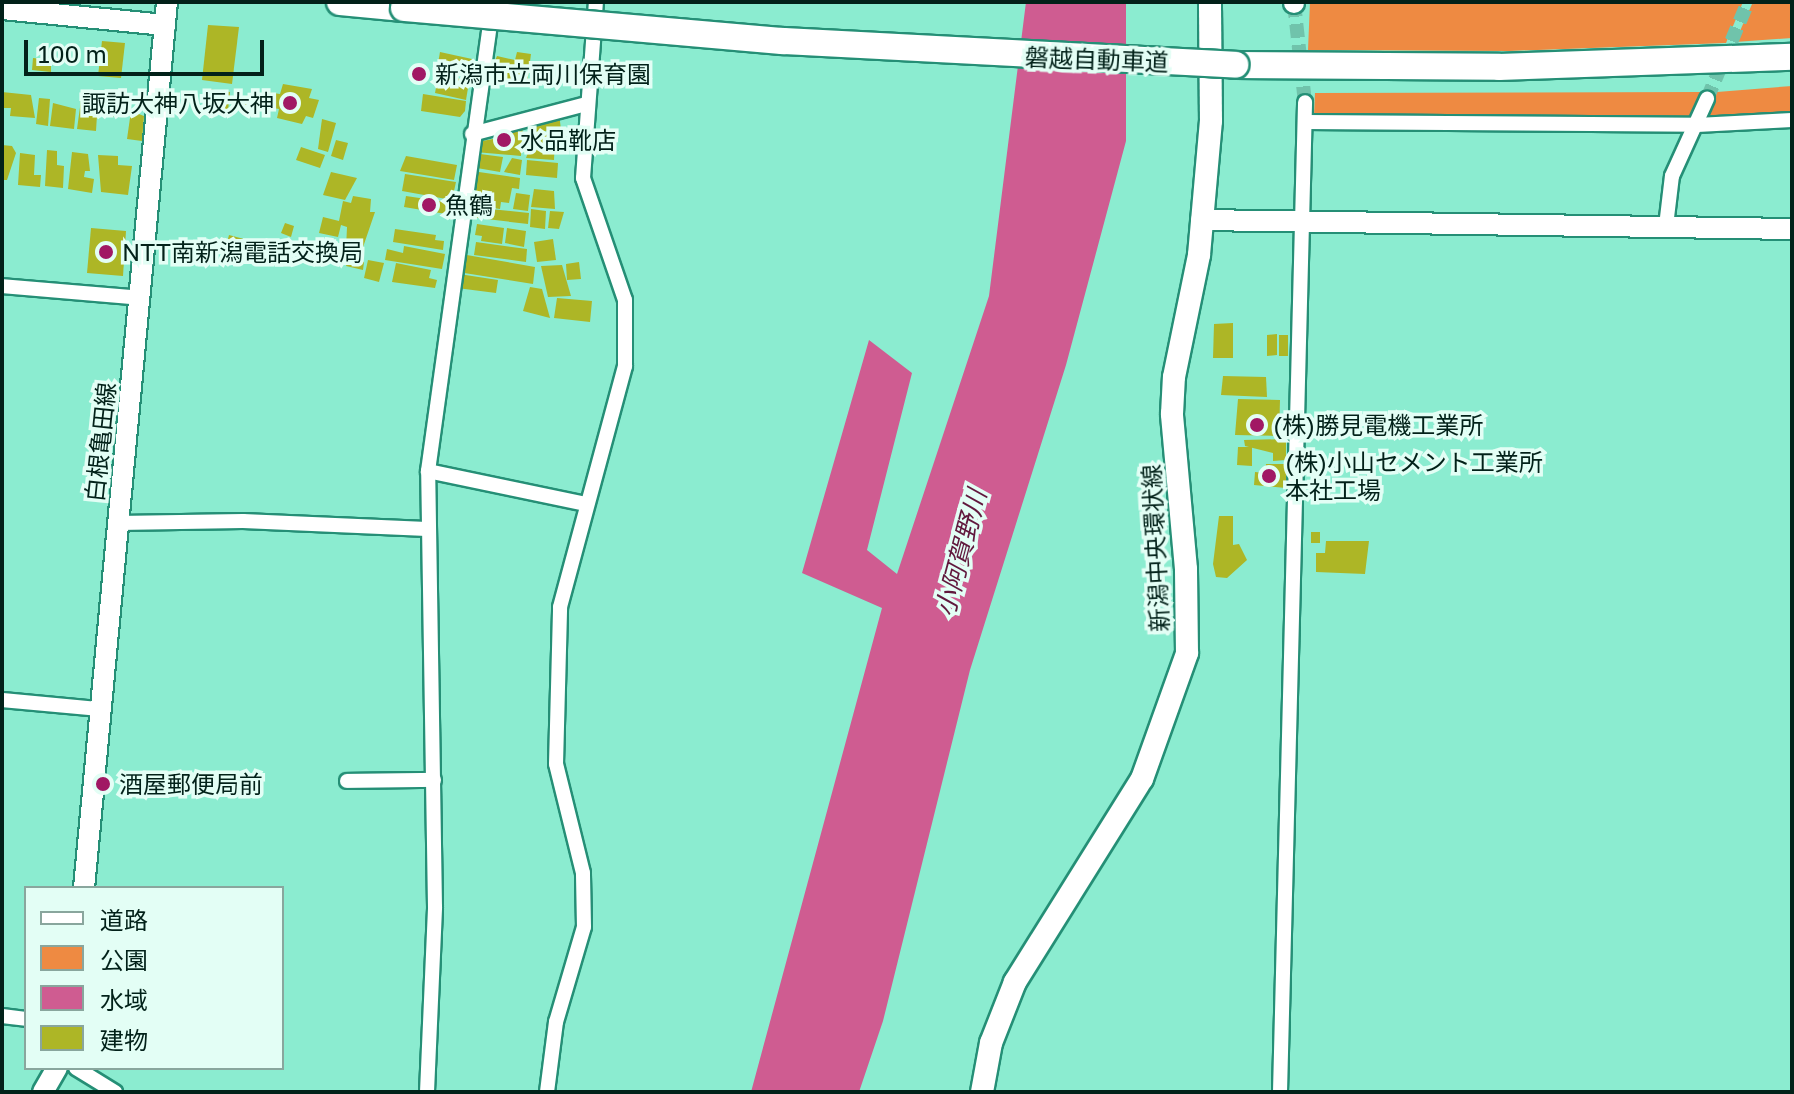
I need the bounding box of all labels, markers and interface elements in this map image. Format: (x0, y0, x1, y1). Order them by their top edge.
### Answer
scale bar (28, 24, 268, 74)
text: 100 m (38, 39, 107, 68)
street label: 磐越自動車道 (1025, 42, 1169, 76)
place label: 新潟市立両川保育園 (435, 60, 651, 88)
marker: 新潟市立両川保育園 (410, 65, 428, 83)
place label: 諏訪大神八坂大神 (82, 89, 274, 117)
marker: 諏訪大神八坂大神 (281, 94, 299, 112)
place label: 水品靴店 (520, 126, 616, 154)
marker: 水品靴店 (495, 131, 513, 149)
place label: 魚鶴 (445, 191, 493, 219)
marker: 魚鶴 (420, 196, 438, 214)
place label: NTT南新潟電話交換局 (122, 238, 363, 266)
marker: NTT南新潟電話交換局 (97, 243, 115, 261)
street label: 白根亀田線 (79, 381, 121, 503)
place label: (株)勝見電機工業所 (1273, 411, 1483, 439)
marker: (株)勝見電機工業所 (1248, 416, 1266, 434)
place label: (株)小山セメント工業所 本社工場 (1285, 448, 1543, 504)
street label: 新潟中央環状線 (1136, 463, 1174, 633)
marker: (株)小山セメント工業所 本社工場 (1260, 467, 1278, 485)
water label: 小阿賀野川 (929, 486, 993, 620)
place label: 酒屋郵便局前 (119, 770, 263, 798)
marker: 酒屋郵便局前 (94, 775, 112, 793)
legend (24, 886, 284, 1070)
text: 道路 (100, 905, 148, 934)
text: 公園 (100, 945, 148, 974)
text: 水域 (100, 985, 148, 1014)
text: 建物 (100, 1025, 148, 1054)

